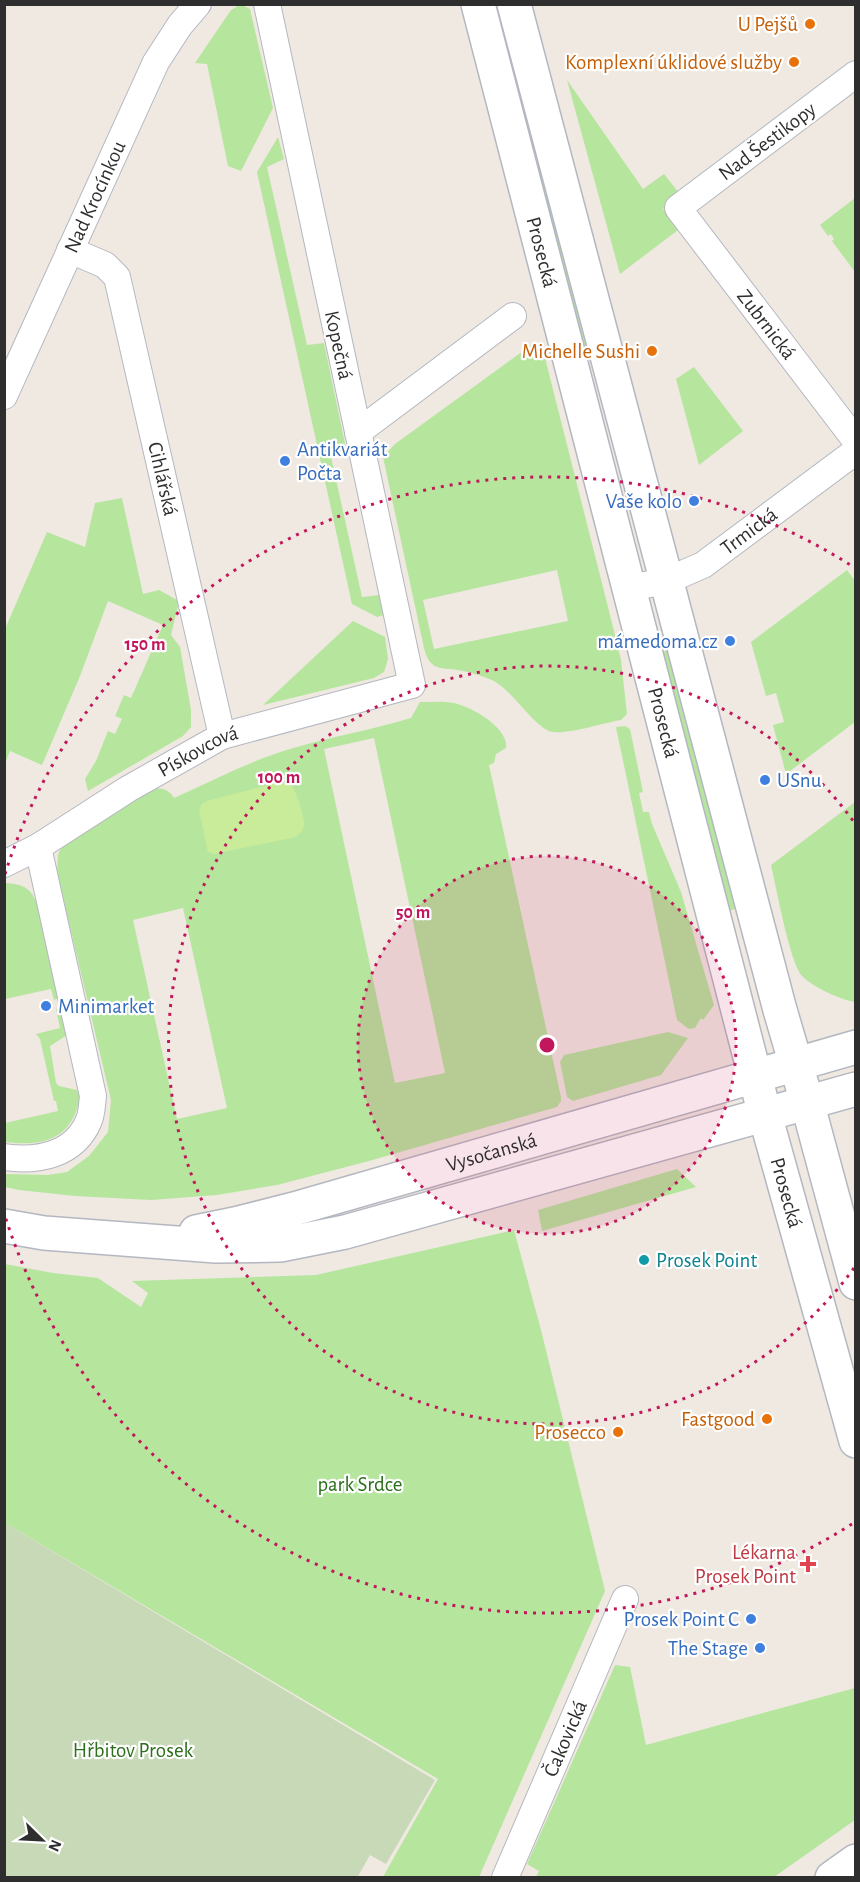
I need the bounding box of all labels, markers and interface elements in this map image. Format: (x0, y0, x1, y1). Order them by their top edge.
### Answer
place label: U Pejšů (738, 14, 798, 35)
marker: U Pejšů (803, 17, 817, 31)
place label: Komplexní úklidové služby (565, 52, 782, 73)
marker: Komplexní úklidové služby (787, 55, 801, 69)
street label: Nad Šestikopy (714, 97, 820, 185)
street label: Nad Krocínkou (61, 137, 130, 256)
street label: Prosecká (522, 214, 561, 290)
street label: Zubrnická (733, 286, 800, 364)
street label: Kopečná (321, 309, 356, 382)
place label: Michelle Sushi (522, 341, 640, 362)
marker: Michelle Sushi (645, 344, 659, 358)
place label: Antikvariát Počta (297, 439, 388, 484)
street label: Cihlářská (144, 440, 181, 518)
marker: Antikvariát Počta (278, 454, 292, 468)
place label: Vaše kolo (606, 491, 682, 512)
marker: Vaše kolo (687, 494, 701, 508)
street label: Trmická (717, 503, 781, 559)
place label: mámedoma.cz (597, 631, 718, 652)
marker: mámedoma.cz (723, 634, 737, 648)
text: 150 m (125, 636, 165, 654)
street label: Prosecká (644, 685, 682, 760)
street label: Pískovcová (154, 722, 241, 781)
text: 100 m (258, 769, 300, 787)
place label: USnu (777, 770, 822, 791)
marker: USnu (758, 773, 772, 787)
text: 50 m (396, 904, 430, 922)
place label: Minimarket (58, 996, 155, 1017)
marker: Minimarket (39, 999, 53, 1013)
centre of rings (537, 1035, 557, 1055)
street label: Vysočanská (444, 1130, 539, 1176)
street label: Prosecká (766, 1155, 806, 1231)
place label: Prosek Point (656, 1250, 757, 1271)
marker: Prosek Point (637, 1253, 651, 1267)
place label: Fastgood (681, 1409, 755, 1430)
marker: Fastgood (760, 1412, 774, 1426)
place label: Prosecco (534, 1422, 606, 1443)
marker: Prosecco (611, 1425, 625, 1439)
park label: park Srdce (317, 1474, 403, 1495)
place label: Lékarna Prosek Point (695, 1542, 796, 1587)
marker: Lékarna Prosek Point (801, 1557, 815, 1571)
place label: Prosek Point C (623, 1609, 739, 1630)
marker: Prosek Point C (744, 1612, 758, 1626)
place label: The Stage (668, 1638, 748, 1659)
marker: The Stage (753, 1641, 767, 1655)
street label: Čakovická (538, 1697, 591, 1780)
park label: Hřbitov Prosek (73, 1740, 194, 1761)
north arrow (12, 1810, 72, 1870)
text: N (45, 1837, 64, 1854)

